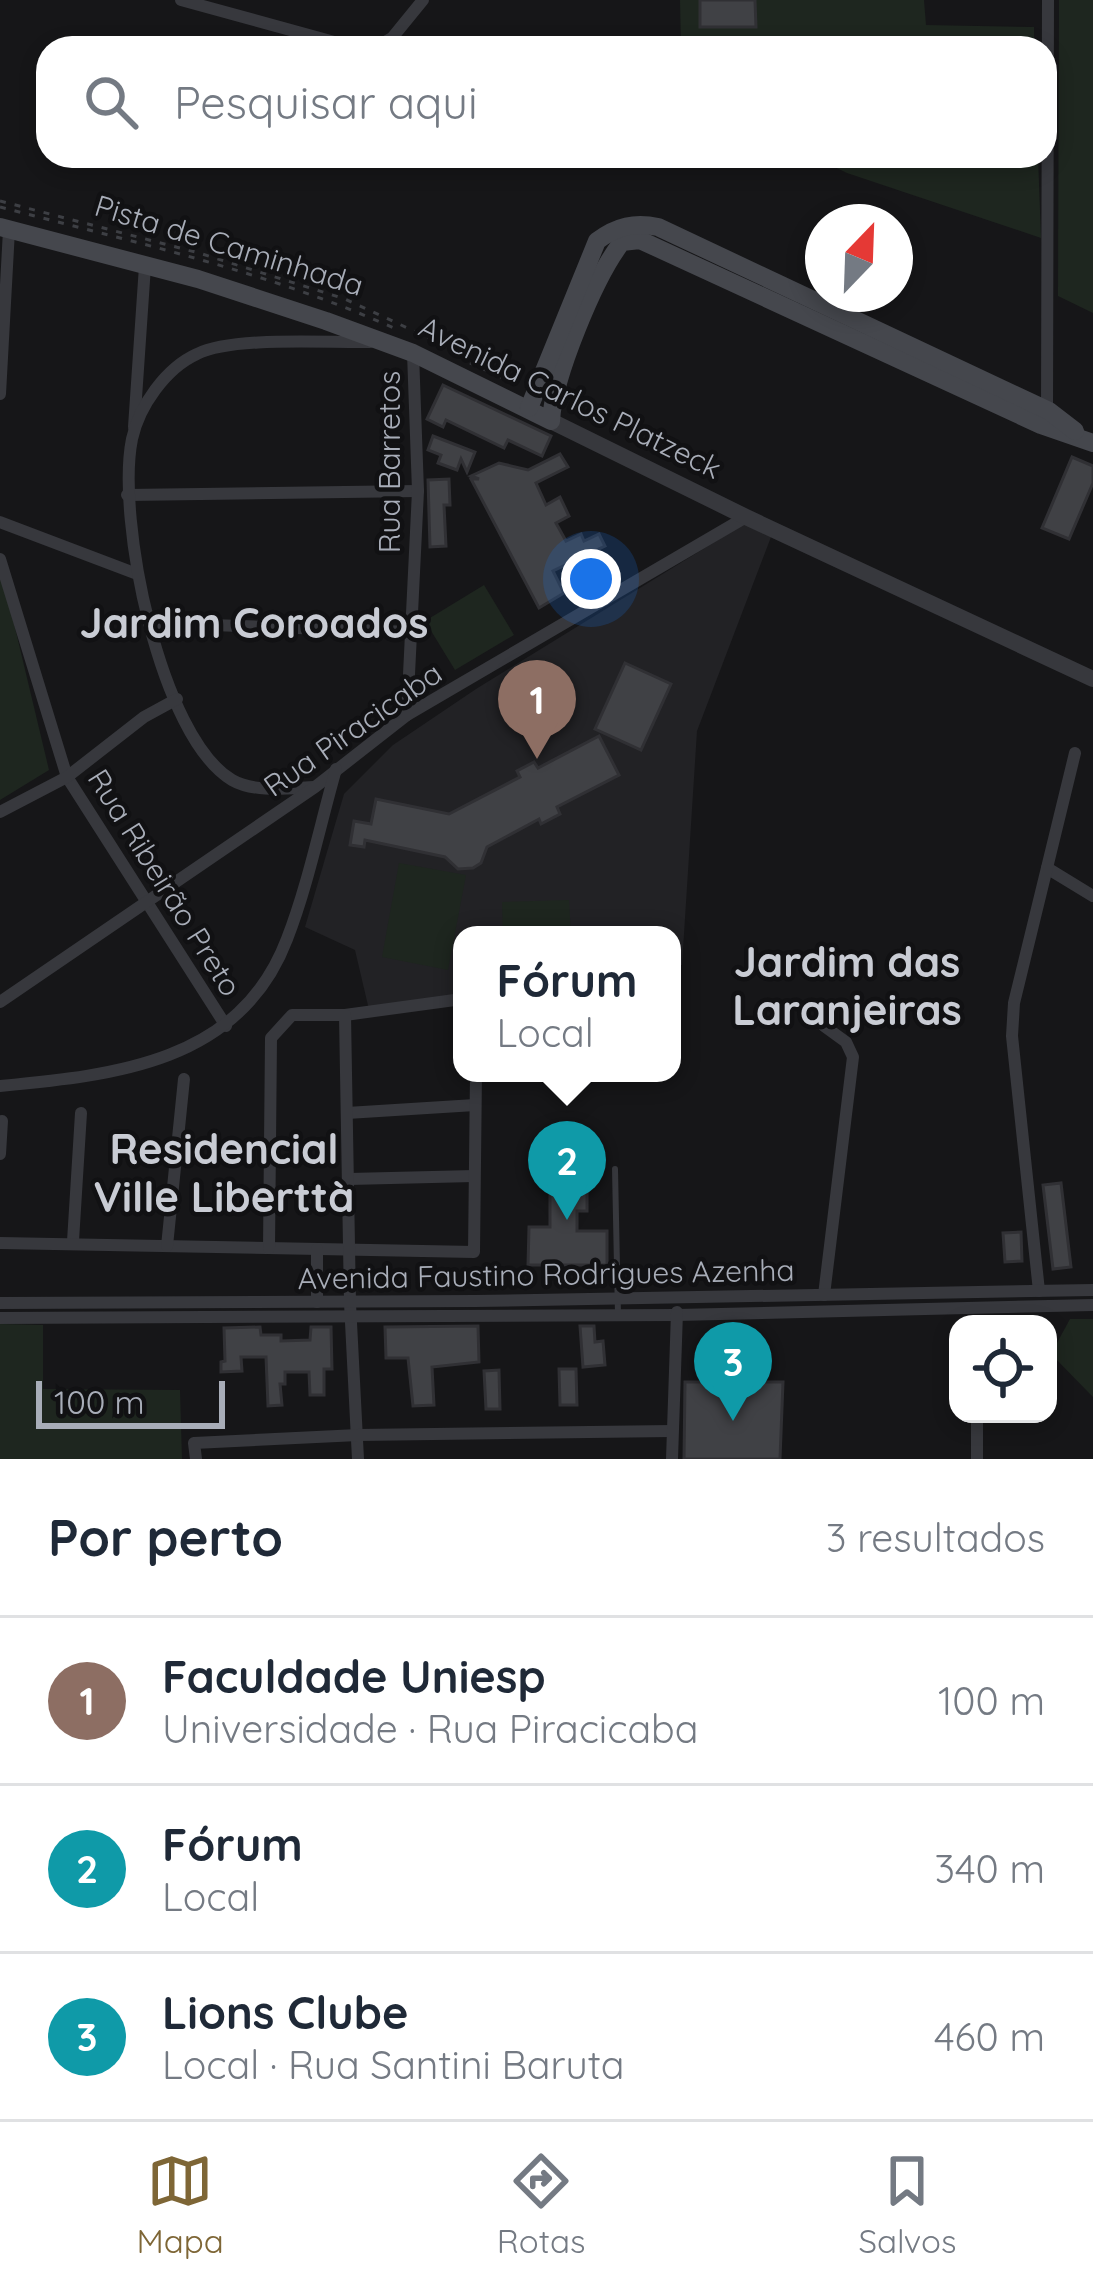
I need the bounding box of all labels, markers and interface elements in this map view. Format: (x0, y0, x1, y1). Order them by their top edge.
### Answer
search box (36, 36, 1057, 168)
icon: search (78, 69, 144, 135)
text: Pesquisar aqui (174, 74, 478, 130)
street label: Pista de Caminhada (90, 186, 368, 304)
north arrow (805, 204, 913, 312)
street label: Avenida Carlos Platzeck (413, 307, 728, 487)
street label: Rua Barretos (370, 371, 408, 553)
your location (561, 549, 621, 609)
district label: Jardim Coroados (80, 596, 428, 649)
street label: Rua Piracicaba (256, 654, 449, 805)
pin: 1 (498, 660, 576, 759)
street label: Rua Ribeirão Preto (80, 762, 250, 1003)
popup (453, 926, 681, 1082)
district label: Jardim das Laranjeiras (732, 935, 962, 1036)
text: Fórum (497, 952, 637, 1008)
text: Local (497, 1008, 594, 1057)
pin: 2 (528, 1121, 606, 1220)
district label: Residencial Ville Liberttà (94, 1122, 354, 1223)
street label: Avenida Faustino Rodrigues Azenha (297, 1251, 795, 1297)
map controls (949, 1315, 1057, 1423)
button: locate (949, 1315, 1057, 1423)
pin: 3 (694, 1322, 772, 1421)
scale bar (36, 1375, 225, 1428)
text: 100 m (54, 1381, 145, 1422)
text: Por perto (48, 1505, 283, 1569)
text: 3 resultados (826, 1513, 1045, 1562)
text: Faculdade Uniesp (162, 1648, 546, 1704)
text: 1 (79, 1676, 95, 1725)
text: 100 m (938, 1676, 1045, 1725)
text: Universidade · Rua Piracicaba (162, 1704, 698, 1753)
text: Fórum (162, 1816, 303, 1872)
text: 2 (76, 1844, 98, 1893)
text: 340 m (935, 1844, 1045, 1893)
text: Local (162, 1872, 259, 1921)
text: Lions Clube (162, 1984, 408, 2040)
text: 3 (77, 2012, 97, 2061)
text: 460 m (934, 2012, 1045, 2061)
text: Local · Rua Santini Baruta (162, 2040, 625, 2089)
tab: Mapa (137, 2148, 224, 2261)
tab: Rotas (497, 2148, 585, 2261)
tab: Salvos (858, 2148, 956, 2261)

